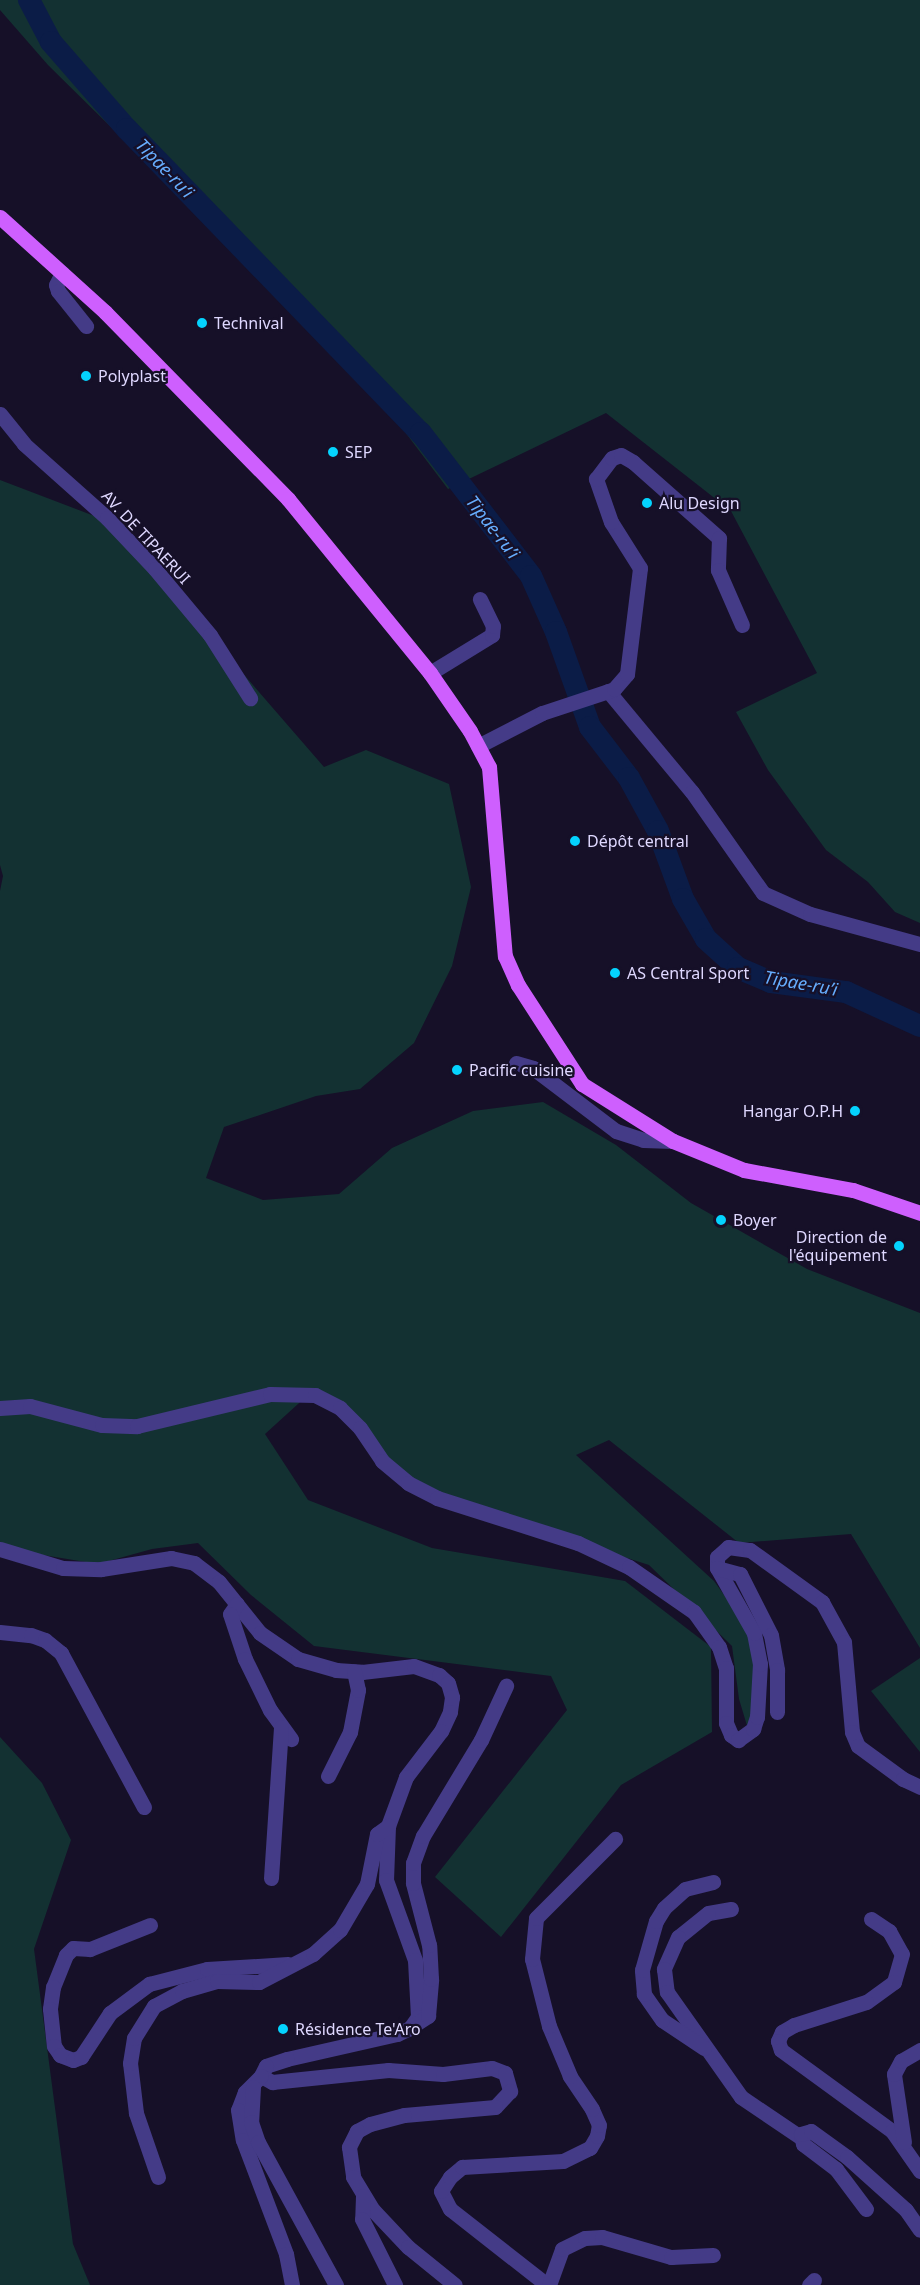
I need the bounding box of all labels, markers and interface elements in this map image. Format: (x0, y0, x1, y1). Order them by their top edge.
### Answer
water label: Tipae-ru’i (131, 134, 199, 202)
place label: Technival (214, 313, 284, 333)
marker: Technival (195, 316, 209, 330)
place label: Polyplast (98, 366, 166, 386)
marker: Polyplast (79, 369, 93, 383)
place label: SEP (345, 442, 372, 462)
marker: SEP (326, 445, 340, 459)
street label: AV. DE TIPAERUI (98, 486, 194, 588)
water label: Tipae-ru’i (462, 491, 524, 563)
place label: Alu Design (659, 493, 740, 513)
marker: Alu Design (640, 496, 654, 510)
place label: Dépôt central (587, 831, 689, 851)
marker: Dépôt central (568, 834, 582, 848)
place label: AS Central Sport (627, 963, 749, 983)
marker: AS Central Sport (608, 966, 622, 980)
water label: Tipae-ru’i (763, 966, 839, 1000)
place label: Pacific cuisine (469, 1060, 573, 1080)
marker: Pacific cuisine (450, 1063, 464, 1077)
place label: Hangar O.P.H (743, 1101, 843, 1121)
marker: Hangar O.P.H (848, 1104, 862, 1118)
place label: Boyer (733, 1210, 777, 1230)
marker: Boyer (714, 1213, 728, 1227)
place label: Direction de l'équipement (789, 1227, 887, 1265)
marker: Direction de l'équipement (892, 1239, 906, 1253)
place label: Résidence Te'Aro (295, 2019, 421, 2039)
marker: Résidence Te'Aro (276, 2022, 290, 2036)

